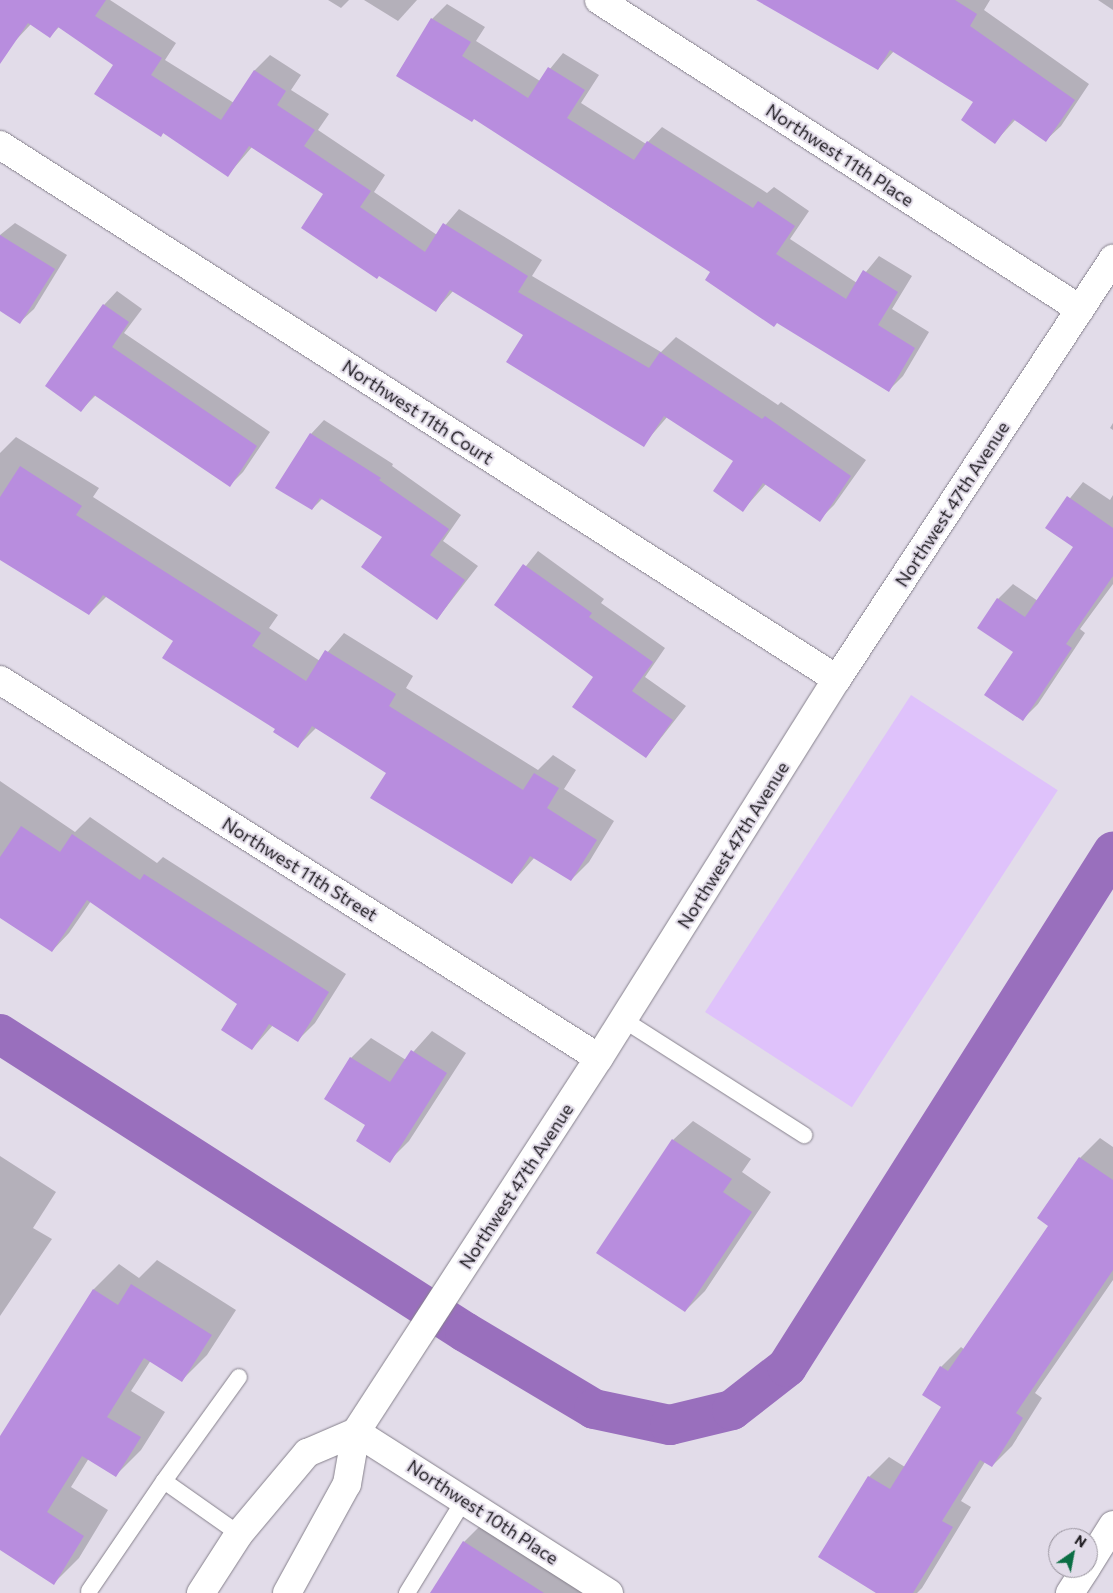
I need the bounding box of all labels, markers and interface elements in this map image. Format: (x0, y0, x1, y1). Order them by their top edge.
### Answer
street label: Northwest 11th Place (762, 99, 918, 211)
street label: Northwest 11th Court (338, 355, 498, 469)
street label: Northwest 47th Avenue (890, 417, 1014, 591)
street label: Northwest 47th Avenue (673, 758, 793, 932)
street label: Northwest 11th Street (218, 812, 382, 926)
street label: Northwest 47th Avenue (454, 1099, 578, 1273)
street label: Northwest 10th Place (403, 1455, 563, 1569)
north arrow (1048, 1528, 1098, 1578)
text: N (1072, 1531, 1090, 1551)

